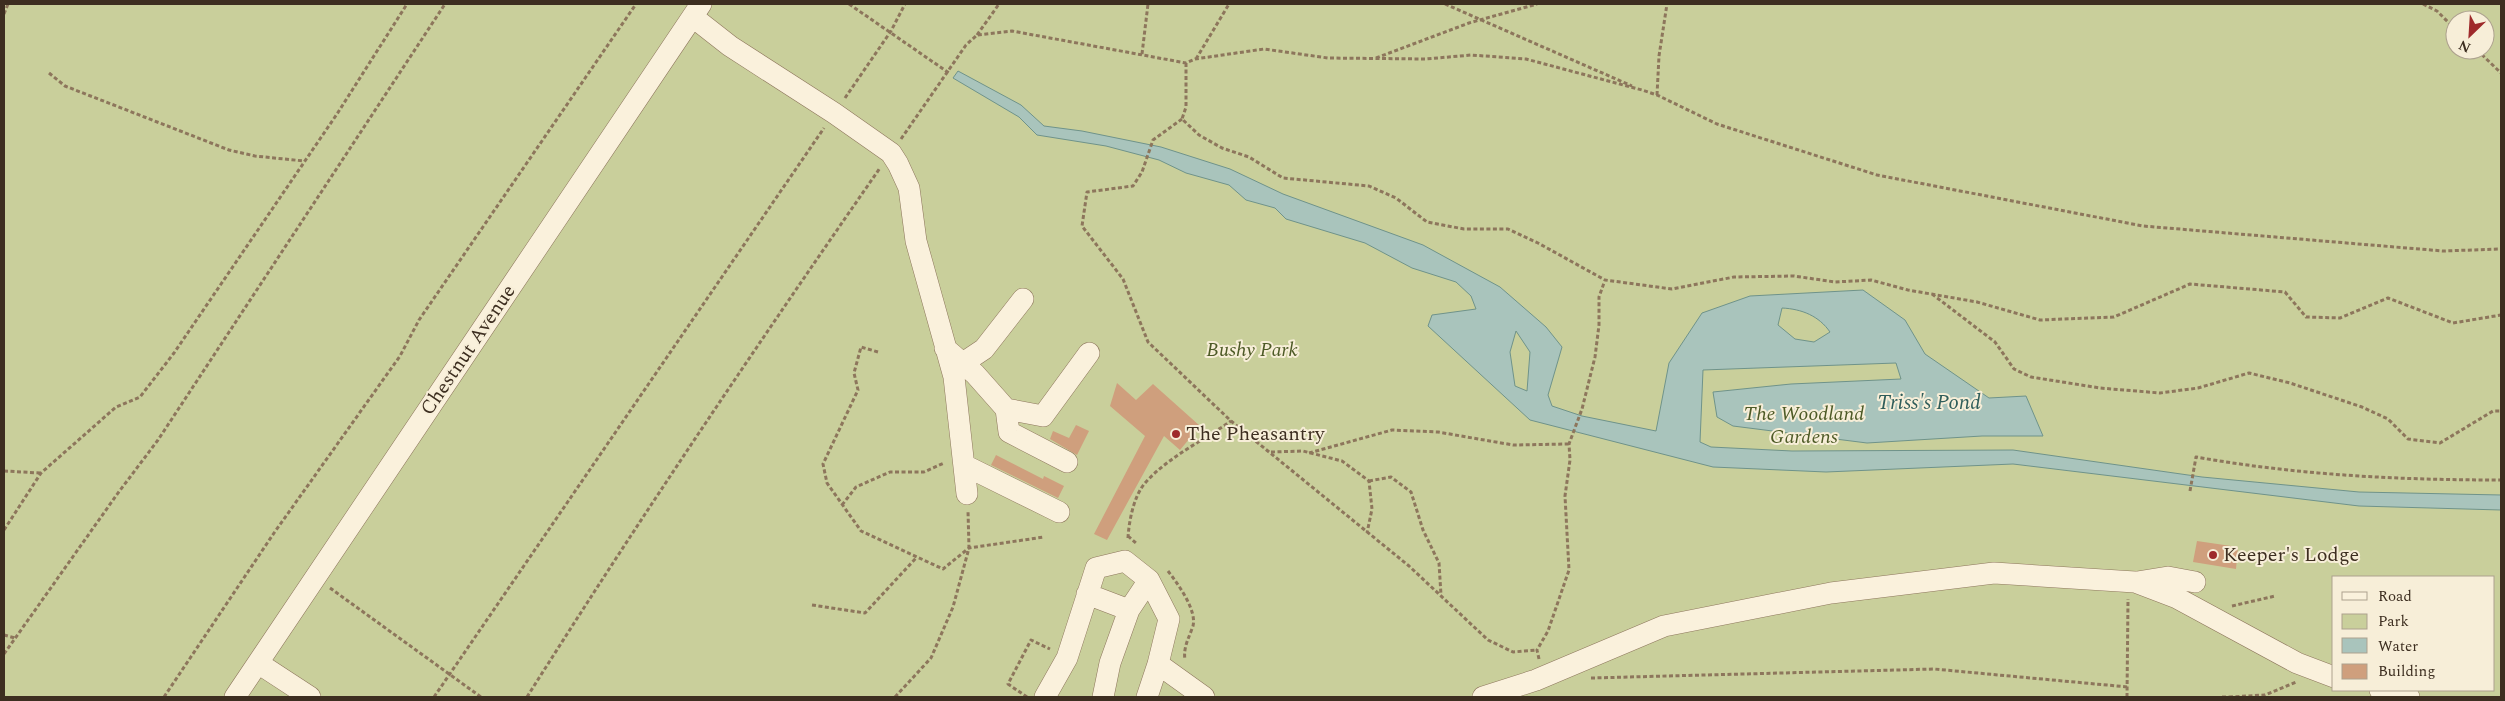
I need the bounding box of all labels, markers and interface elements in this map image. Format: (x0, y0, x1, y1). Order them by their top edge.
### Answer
north arrow (2445, 10, 2495, 60)
text: N (2455, 34, 2474, 58)
street label: Chestnut Avenue (413, 278, 523, 422)
park label: Bushy Park (1206, 335, 1298, 365)
water label: Triss's Pond (1877, 387, 1981, 419)
park label: The Woodland Gardens (1744, 399, 1864, 452)
place label: The Pheasantry (1186, 419, 1326, 449)
marker: The Pheasantry (1170, 428, 1182, 440)
place label: Keeper's Lodge (2223, 540, 2359, 570)
marker: Keeper's Lodge (2207, 549, 2219, 561)
legend (2332, 576, 2495, 691)
text: Road (2378, 585, 2412, 608)
text: Park (2378, 610, 2409, 633)
text: Water (2378, 635, 2418, 658)
text: Building (2378, 660, 2435, 683)

